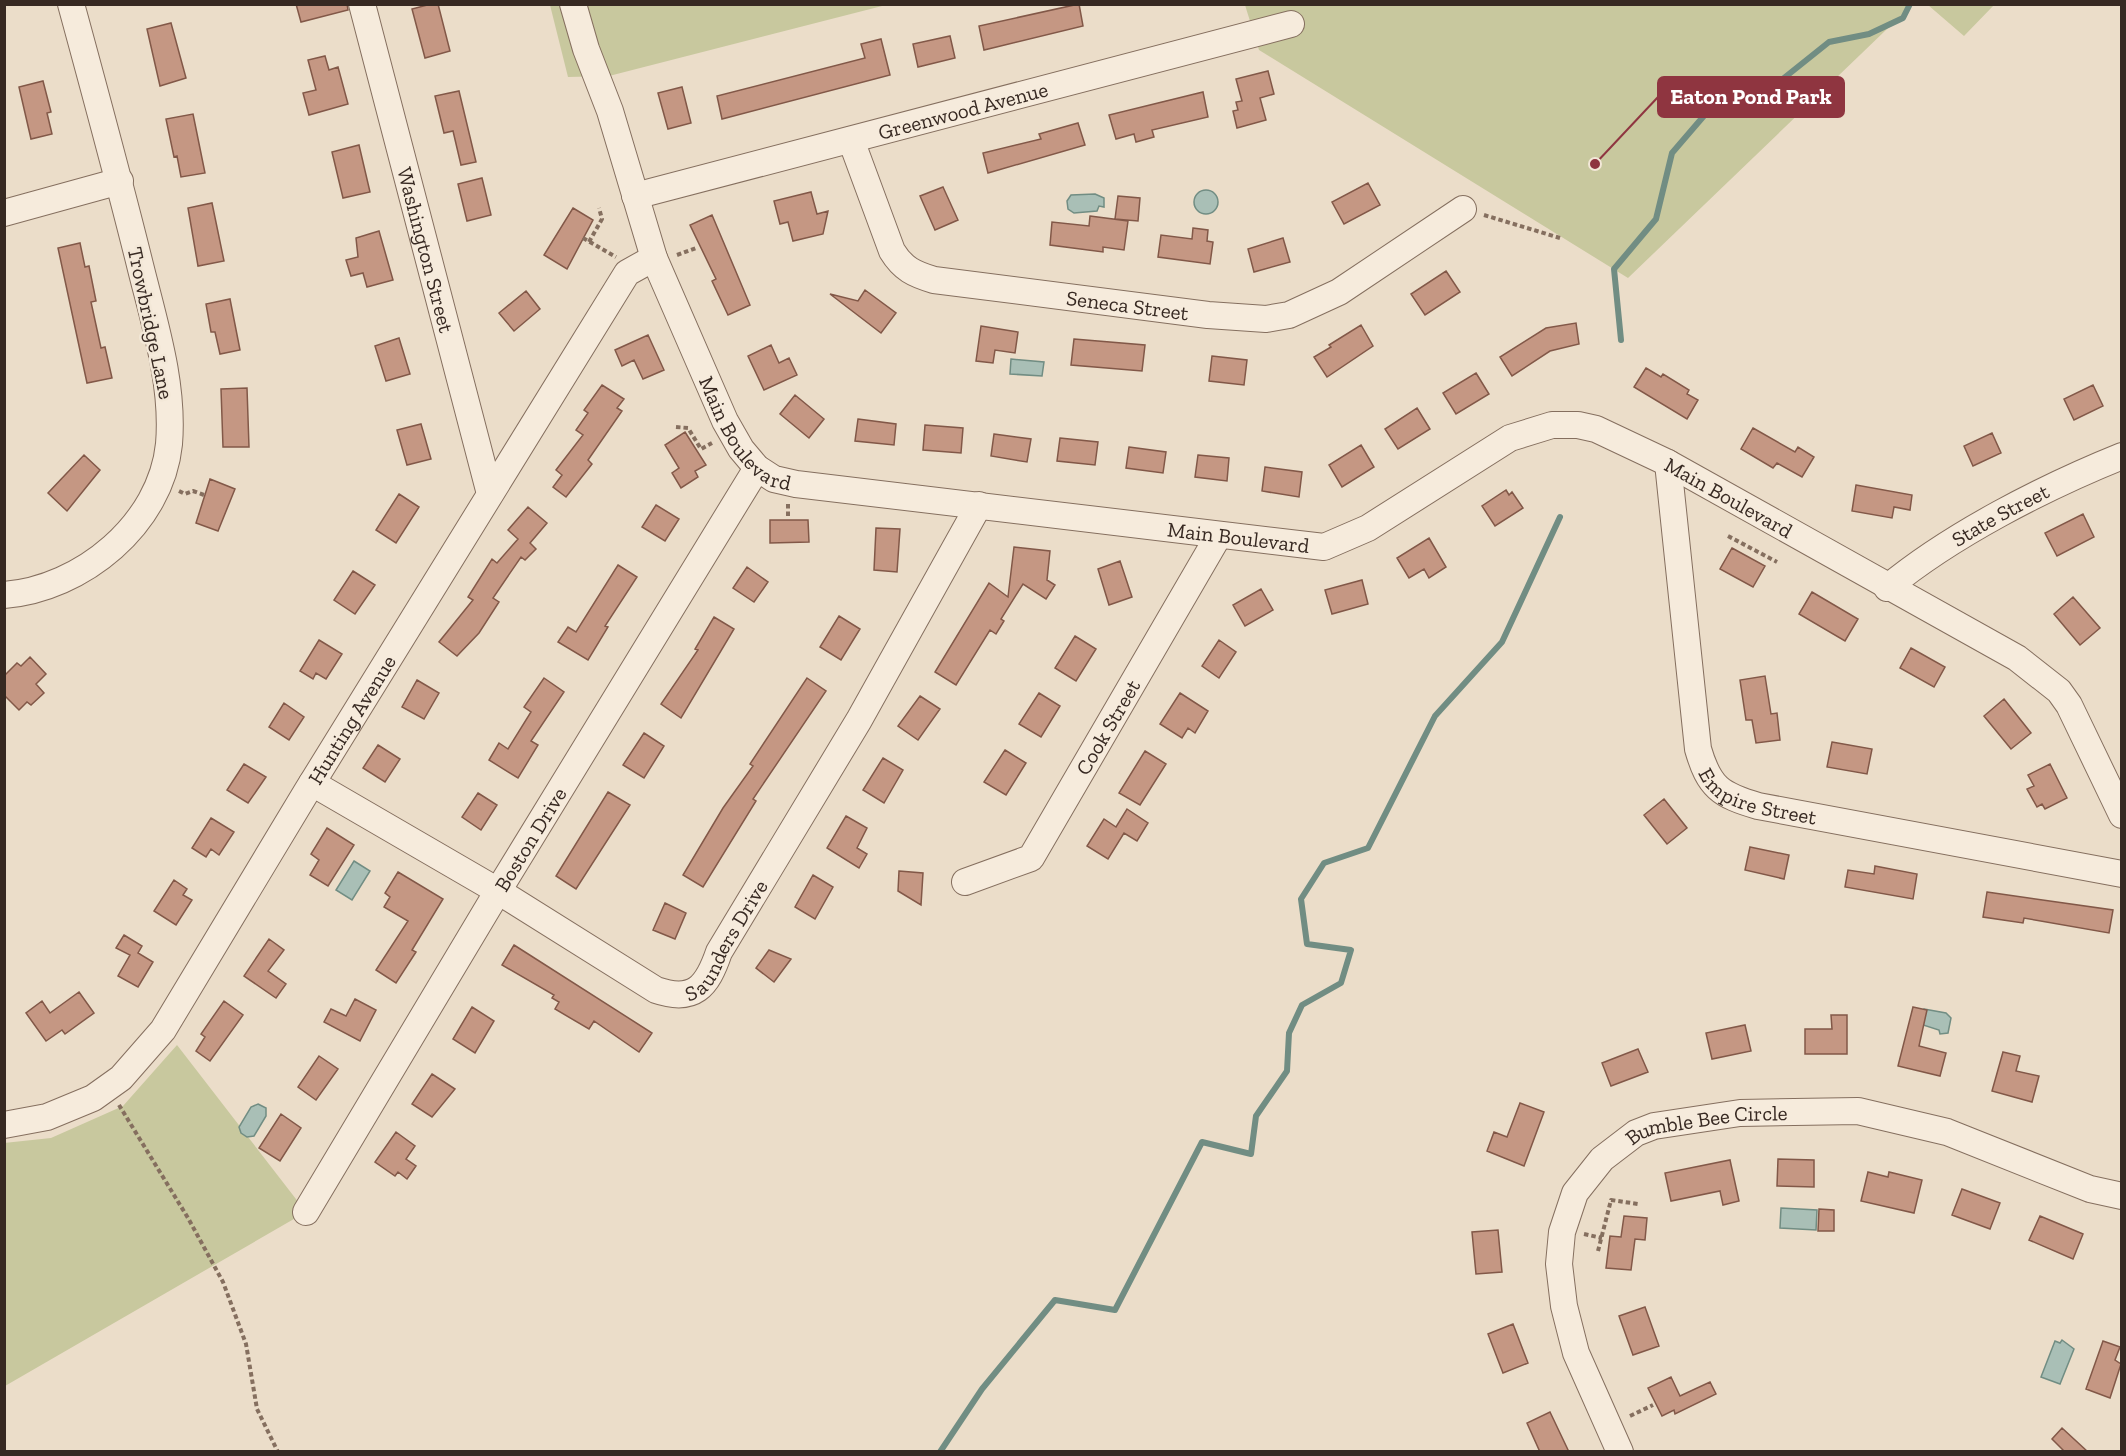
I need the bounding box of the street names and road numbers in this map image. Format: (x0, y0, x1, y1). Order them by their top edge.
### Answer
street label: Greenwood Avenue (875, 76, 1051, 144)
street label: Washington Street (393, 164, 460, 335)
street label: Trowbridge Lane (123, 244, 179, 402)
street label: Seneca Street (1065, 285, 1190, 325)
street label: Main Boulevard (694, 372, 794, 495)
street label: Main Boulevard (1660, 451, 1798, 543)
street label: State Street (1947, 478, 2053, 551)
street label: Main Boulevard (1166, 516, 1311, 558)
street label: Hunting Avenue (302, 650, 401, 789)
street label: Cook Street (1070, 674, 1145, 779)
street label: Empire Street (1694, 763, 1819, 829)
street label: Boston Drive (488, 782, 571, 896)
street label: Saunders Drive (681, 875, 772, 1006)
street label: Bumble Bee Circle (1620, 1100, 1788, 1150)

